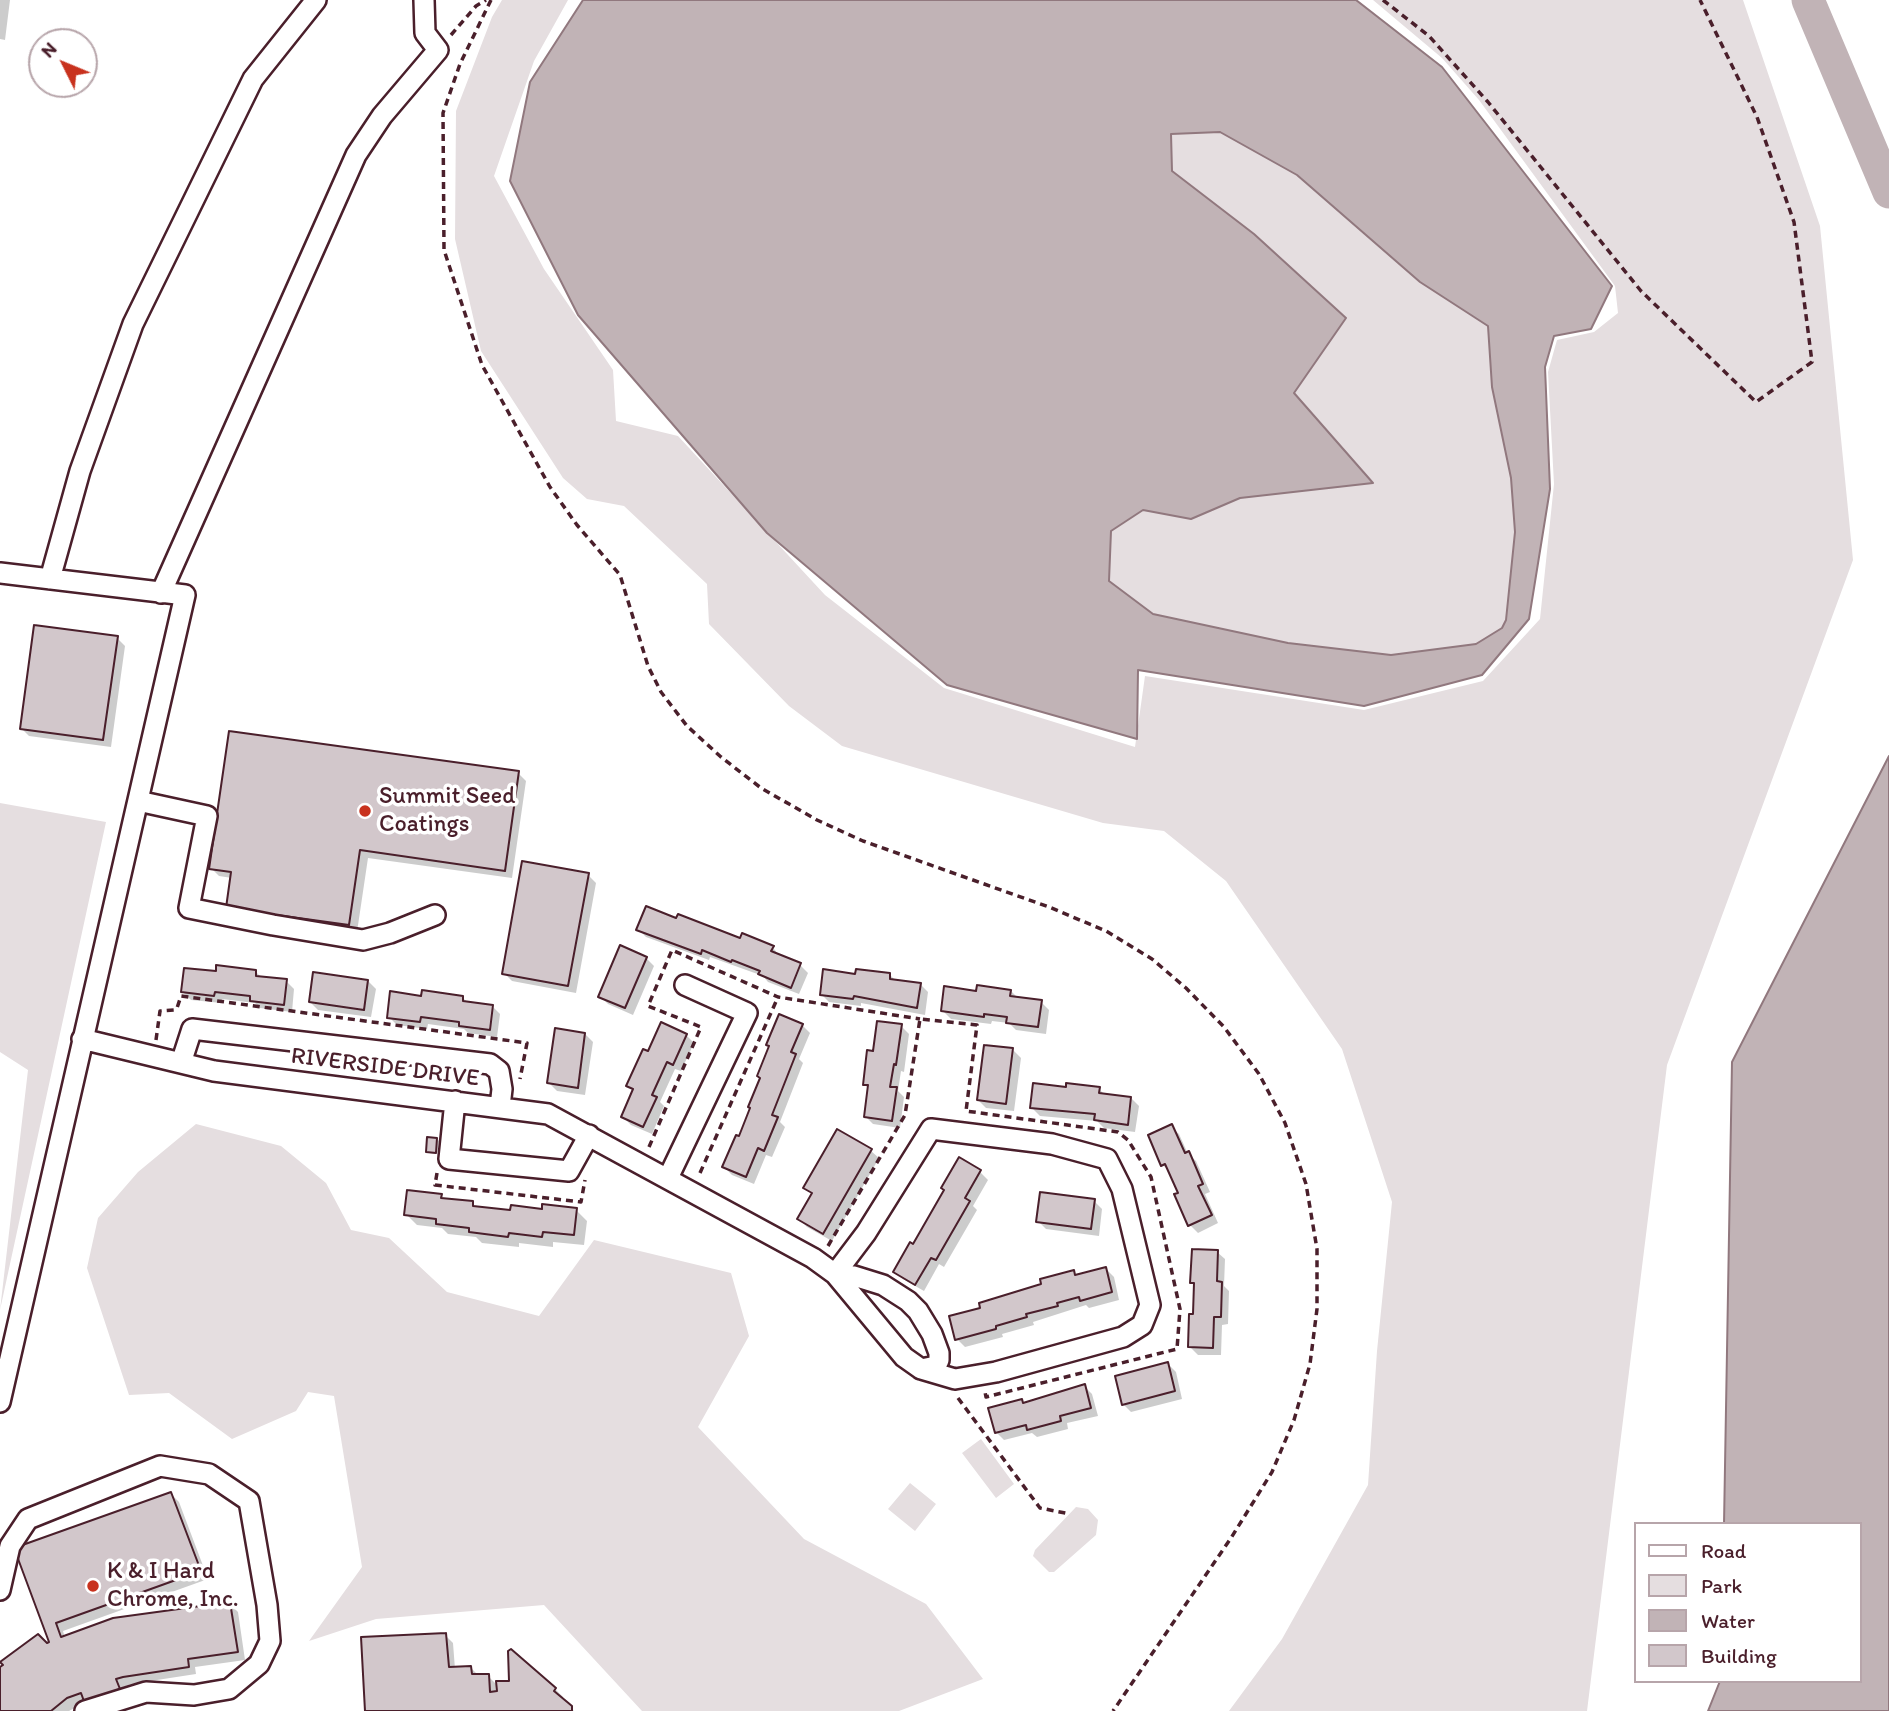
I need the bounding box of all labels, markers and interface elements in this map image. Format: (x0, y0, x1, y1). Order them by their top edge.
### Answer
north arrow (28, 28, 98, 98)
text: N (36, 37, 62, 62)
place label: Summit Seed Coatings (379, 783, 515, 839)
marker: Summit Seed Coatings (357, 803, 373, 819)
street label: RIVERSIDE DRIVE (289, 1042, 481, 1094)
legend (1633, 1522, 1861, 1683)
text: Road (1701, 1538, 1746, 1563)
place label: K & I Hard Chrome, Inc. (107, 1558, 239, 1614)
text: Park (1701, 1573, 1742, 1598)
marker: K & I Hard Chrome, Inc. (85, 1578, 101, 1594)
text: Water (1701, 1608, 1755, 1633)
text: Building (1701, 1643, 1777, 1668)

